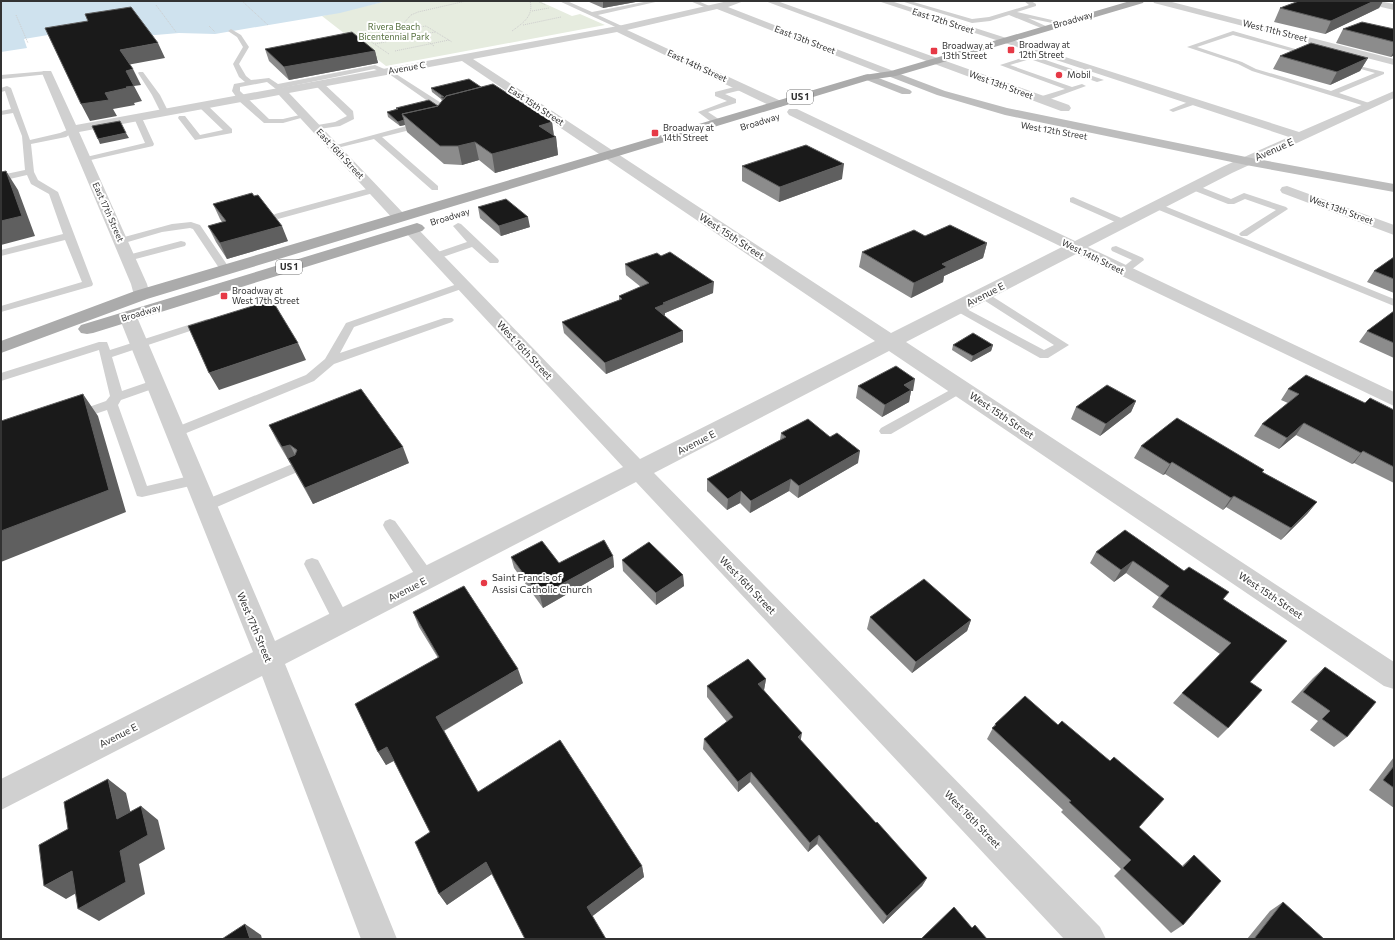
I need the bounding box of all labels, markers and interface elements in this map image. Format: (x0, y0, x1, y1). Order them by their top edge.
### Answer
street label: East 12th Street (911, 5, 976, 36)
street label: Broadway (1052, 9, 1094, 30)
street label: West 11th Street (1242, 17, 1309, 44)
park label: Rivera Beach Bicentennial Park (358, 21, 430, 42)
street label: East 13th Street (773, 23, 838, 56)
place label: Broadway at 12th Street (1019, 39, 1070, 60)
place label: Broadway at 13th Street (942, 40, 993, 61)
marker: Broadway at 12th Street (1006, 45, 1016, 55)
marker: Broadway at 13th Street (929, 46, 939, 56)
street label: East 14th Street (666, 47, 729, 84)
street label: Avenue C (387, 59, 427, 76)
street label: West 13th Street (967, 68, 1035, 101)
place label: Mobil (1067, 69, 1091, 80)
marker: Mobil (1054, 70, 1064, 80)
street label: East 15th Street (506, 83, 567, 128)
road number: US 1 (787, 90, 813, 104)
street label: Broadway (739, 110, 781, 133)
street label: West 12th Street (1020, 119, 1089, 142)
place label: Broadway at 14th Street (663, 122, 714, 143)
street label: East 16th Street (314, 126, 367, 181)
marker: Broadway at 14th Street (650, 128, 660, 138)
street label: Avenue E (1253, 135, 1295, 163)
street label: East 17th Street (90, 180, 127, 244)
street label: West 13th Street (1307, 193, 1375, 226)
street label: Broadway (429, 205, 471, 228)
street label: West 15th Street (697, 210, 767, 262)
street label: West 14th Street (1060, 237, 1126, 277)
road number: US 1 (276, 260, 302, 274)
street label: Avenue E (964, 279, 1006, 309)
place label: Broadway at West 17th Street (232, 285, 300, 306)
marker: Broadway at West 17th Street (219, 291, 229, 301)
street label: Broadway (120, 301, 162, 324)
street label: West 16th Street (495, 318, 555, 382)
street label: West 15th Street (967, 389, 1037, 441)
street label: Avenue E (675, 427, 717, 457)
street label: West 16th Street (717, 554, 779, 616)
street label: West 15th Street (1236, 569, 1306, 621)
place label: Saint Francis of Assisi Catholic Church (492, 571, 592, 595)
street label: Avenue E (386, 574, 428, 604)
marker: Saint Francis of Assisi Catholic Church (479, 578, 489, 588)
street label: West 17th Street (235, 590, 275, 664)
street label: Avenue E (97, 720, 139, 750)
street label: West 16th Street (942, 788, 1004, 850)

